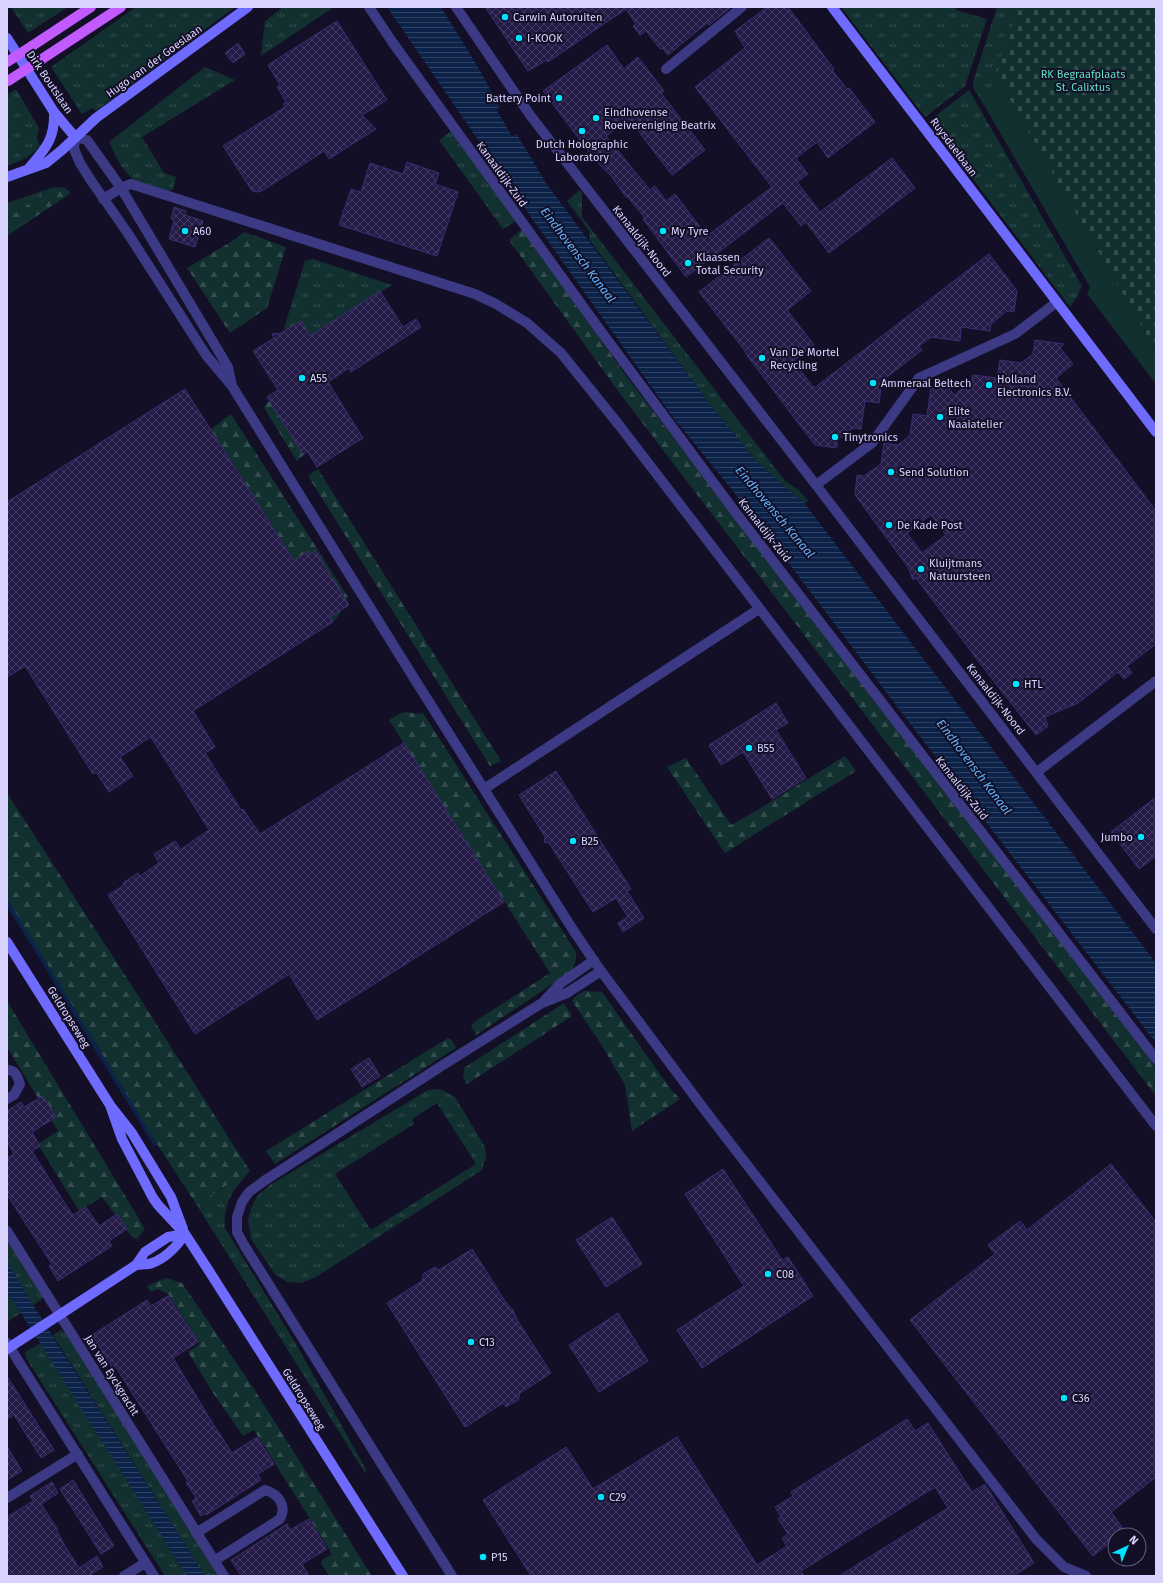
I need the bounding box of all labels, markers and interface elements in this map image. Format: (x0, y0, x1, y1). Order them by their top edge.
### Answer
place label: Carwin Autoruiten (513, 11, 603, 24)
marker: Carwin Autoruiten (500, 12, 510, 22)
street label: Hugo van der Goeslaan (104, 22, 205, 100)
place label: I-KOOK (527, 32, 563, 45)
marker: I-KOOK (514, 33, 524, 43)
street label: Dirk Boutslaan (24, 48, 75, 116)
park label: RK Begraafplaats St. Calixtus (1041, 68, 1125, 94)
place label: Battery Point (486, 92, 551, 105)
marker: Battery Point (554, 93, 564, 103)
place label: Eindhovense Roeivereniging Beatrix (604, 106, 717, 132)
marker: Eindhovense Roeivereniging Beatrix (591, 113, 601, 123)
street label: Ruysdaelbaan (927, 115, 980, 179)
marker: Dutch Holographic Laboratory (577, 126, 587, 136)
place label: Dutch Holographic Laboratory (536, 138, 628, 164)
street label: Kanaaldijk-Zuid (474, 139, 530, 209)
street label: Kanaaldijk-Noord (610, 203, 674, 280)
water label: Eindhovensch Kanaal (538, 205, 618, 305)
place label: A60 (193, 225, 211, 238)
place label: My Tyre (671, 225, 708, 238)
marker: A60 (180, 226, 190, 236)
marker: My Tyre (658, 226, 668, 236)
place label: Klaassen Total Security (696, 251, 764, 277)
marker: Klaassen Total Security (683, 258, 693, 268)
place label: Van De Mortel Recycling (770, 346, 839, 372)
marker: Van De Mortel Recycling (757, 353, 767, 363)
place label: A55 (310, 372, 328, 385)
marker: A55 (297, 373, 307, 383)
place label: Holland Electronics B.V. (997, 373, 1072, 399)
place label: Ammeraal Beltech (881, 377, 971, 390)
marker: Ammeraal Beltech (868, 378, 878, 388)
marker: Holland Electronics B.V. (984, 380, 994, 390)
place label: Elite Naaiatelier (948, 405, 1004, 431)
marker: Elite Naaiatelier (935, 412, 945, 422)
place label: Tinytronics (843, 431, 898, 444)
marker: Tinytronics (830, 432, 840, 442)
water label: Eindhovensch Kanaal (733, 463, 817, 561)
place label: Send Solution (899, 466, 969, 479)
marker: Send Solution (886, 467, 896, 477)
street label: Kanaaldijk-Zuid (736, 496, 794, 565)
place label: De Kade Post (897, 519, 962, 532)
marker: De Kade Post (884, 520, 894, 530)
place label: Kluijtmans Natuursteen (929, 557, 991, 583)
marker: Kluijtmans Natuursteen (916, 564, 926, 574)
street label: Kanaaldijk-Noord (964, 661, 1028, 738)
place label: HTL (1024, 678, 1043, 691)
marker: HTL (1011, 679, 1021, 689)
water label: Eindhovensch Kanaal (934, 717, 1014, 817)
place label: B55 (757, 742, 775, 755)
marker: B55 (744, 743, 754, 753)
street label: Kanaaldijk-Zuid (933, 754, 991, 823)
place label: Jumbo (1101, 831, 1133, 844)
marker: Jumbo (1136, 832, 1146, 842)
place label: B25 (581, 835, 599, 848)
marker: B25 (568, 836, 578, 846)
street label: Geldropseweg (44, 984, 93, 1051)
place label: C08 (776, 1268, 794, 1281)
marker: C08 (763, 1269, 773, 1279)
street label: Jan van Eyckgracht (82, 1333, 142, 1418)
place label: C13 (479, 1336, 495, 1349)
marker: C13 (466, 1337, 476, 1347)
street label: Geldropseweg (279, 1366, 328, 1433)
place label: C36 (1072, 1392, 1090, 1405)
marker: C36 (1059, 1393, 1069, 1403)
place label: C29 (609, 1491, 626, 1504)
marker: C29 (596, 1492, 606, 1502)
north arrow (1107, 1527, 1147, 1567)
text: N (1126, 1533, 1141, 1547)
place label: P15 (491, 1551, 508, 1564)
marker: P15 (478, 1552, 488, 1562)

